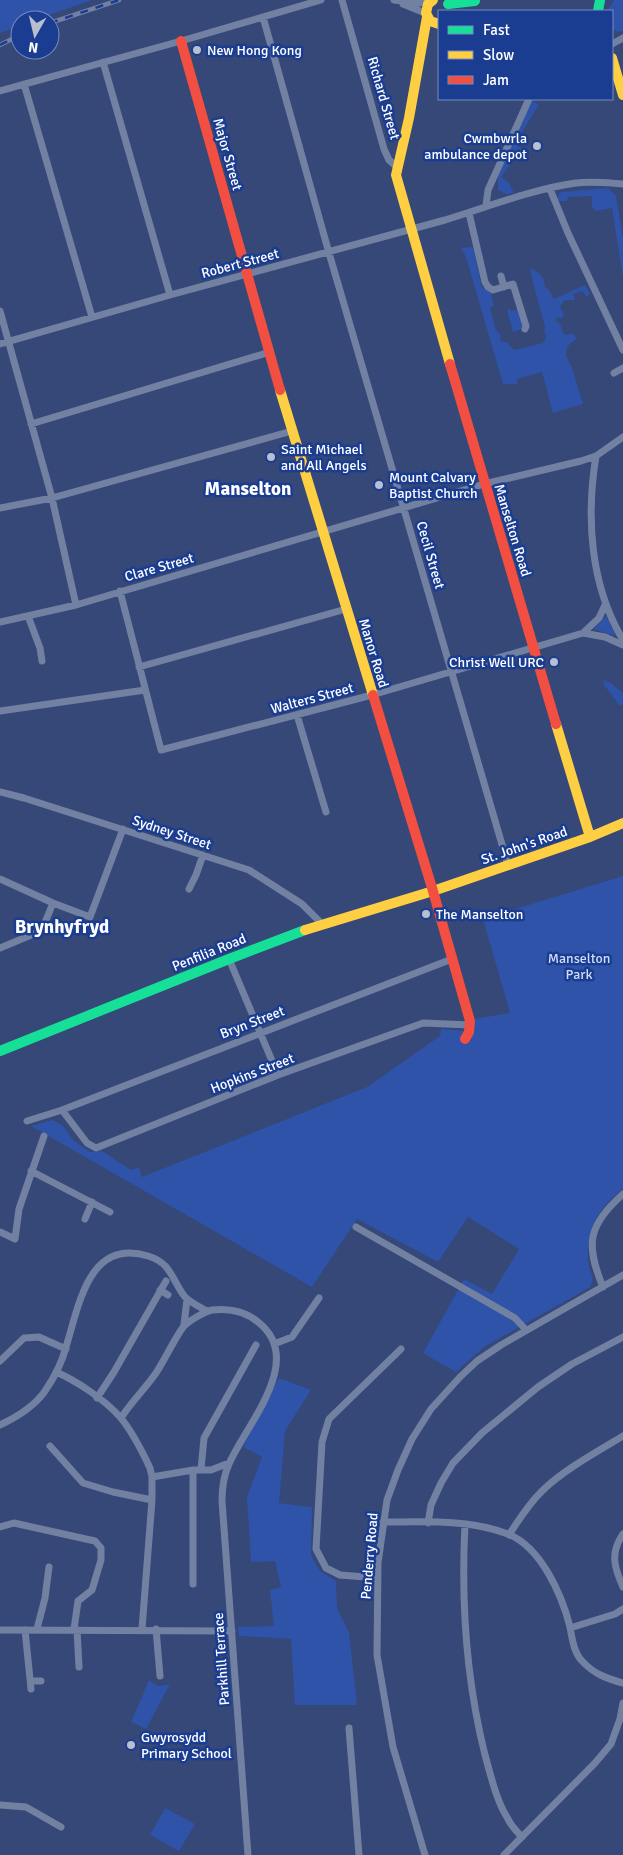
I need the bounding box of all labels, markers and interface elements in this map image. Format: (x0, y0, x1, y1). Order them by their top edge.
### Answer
north arrow (10, 10, 60, 60)
legend (438, 10, 613, 100)
text: Fast (483, 21, 510, 39)
text: N (27, 38, 39, 56)
place label: New Hong Kong (207, 42, 302, 59)
marker: New Hong Kong (191, 44, 203, 56)
text: Slow (483, 46, 514, 64)
street label: Richard Street (364, 55, 404, 142)
text: Jam (483, 71, 509, 89)
street label: Major Street (209, 116, 246, 192)
place label: Cwmbwrla ambulance depot (424, 130, 527, 163)
marker: Cwmbwrla ambulance depot (531, 140, 543, 152)
street label: Robert Street (199, 245, 281, 282)
place label: Saint Michael and All Angels (281, 441, 367, 474)
marker: Saint Michael and All Angels (265, 451, 277, 463)
place label: Mount Calvary Baptist Church (389, 469, 478, 502)
district label: Manselton (205, 477, 291, 501)
marker: Mount Calvary Baptist Church (373, 479, 385, 491)
street label: Manselton Road (490, 482, 535, 578)
street label: Cecil Street (413, 519, 448, 591)
street label: Clare Street (123, 549, 196, 585)
street label: Manor Road (355, 616, 392, 690)
place label: Christ Well URC (449, 654, 544, 671)
marker: Christ Well URC (548, 656, 560, 668)
street label: Walters Street (269, 679, 355, 718)
street label: Sydney Street (130, 812, 214, 853)
street label: St. John's Road (479, 823, 570, 868)
place label: The Manselton (436, 906, 523, 923)
marker: The Manselton (420, 908, 432, 920)
district label: Brynhyfryd (15, 915, 109, 939)
street label: Penfilia Road (170, 930, 249, 975)
park label: Manselton Park (548, 950, 610, 983)
street label: Bryn Street (218, 1002, 287, 1042)
street label: Hopkins Street (208, 1050, 296, 1097)
street label: Penderry Road (357, 1512, 382, 1600)
street label: Parkhill Terrace (210, 1612, 233, 1706)
place label: Gwyrosydd Primary School (141, 1729, 232, 1762)
marker: Gwyrosydd Primary School (125, 1739, 137, 1751)

